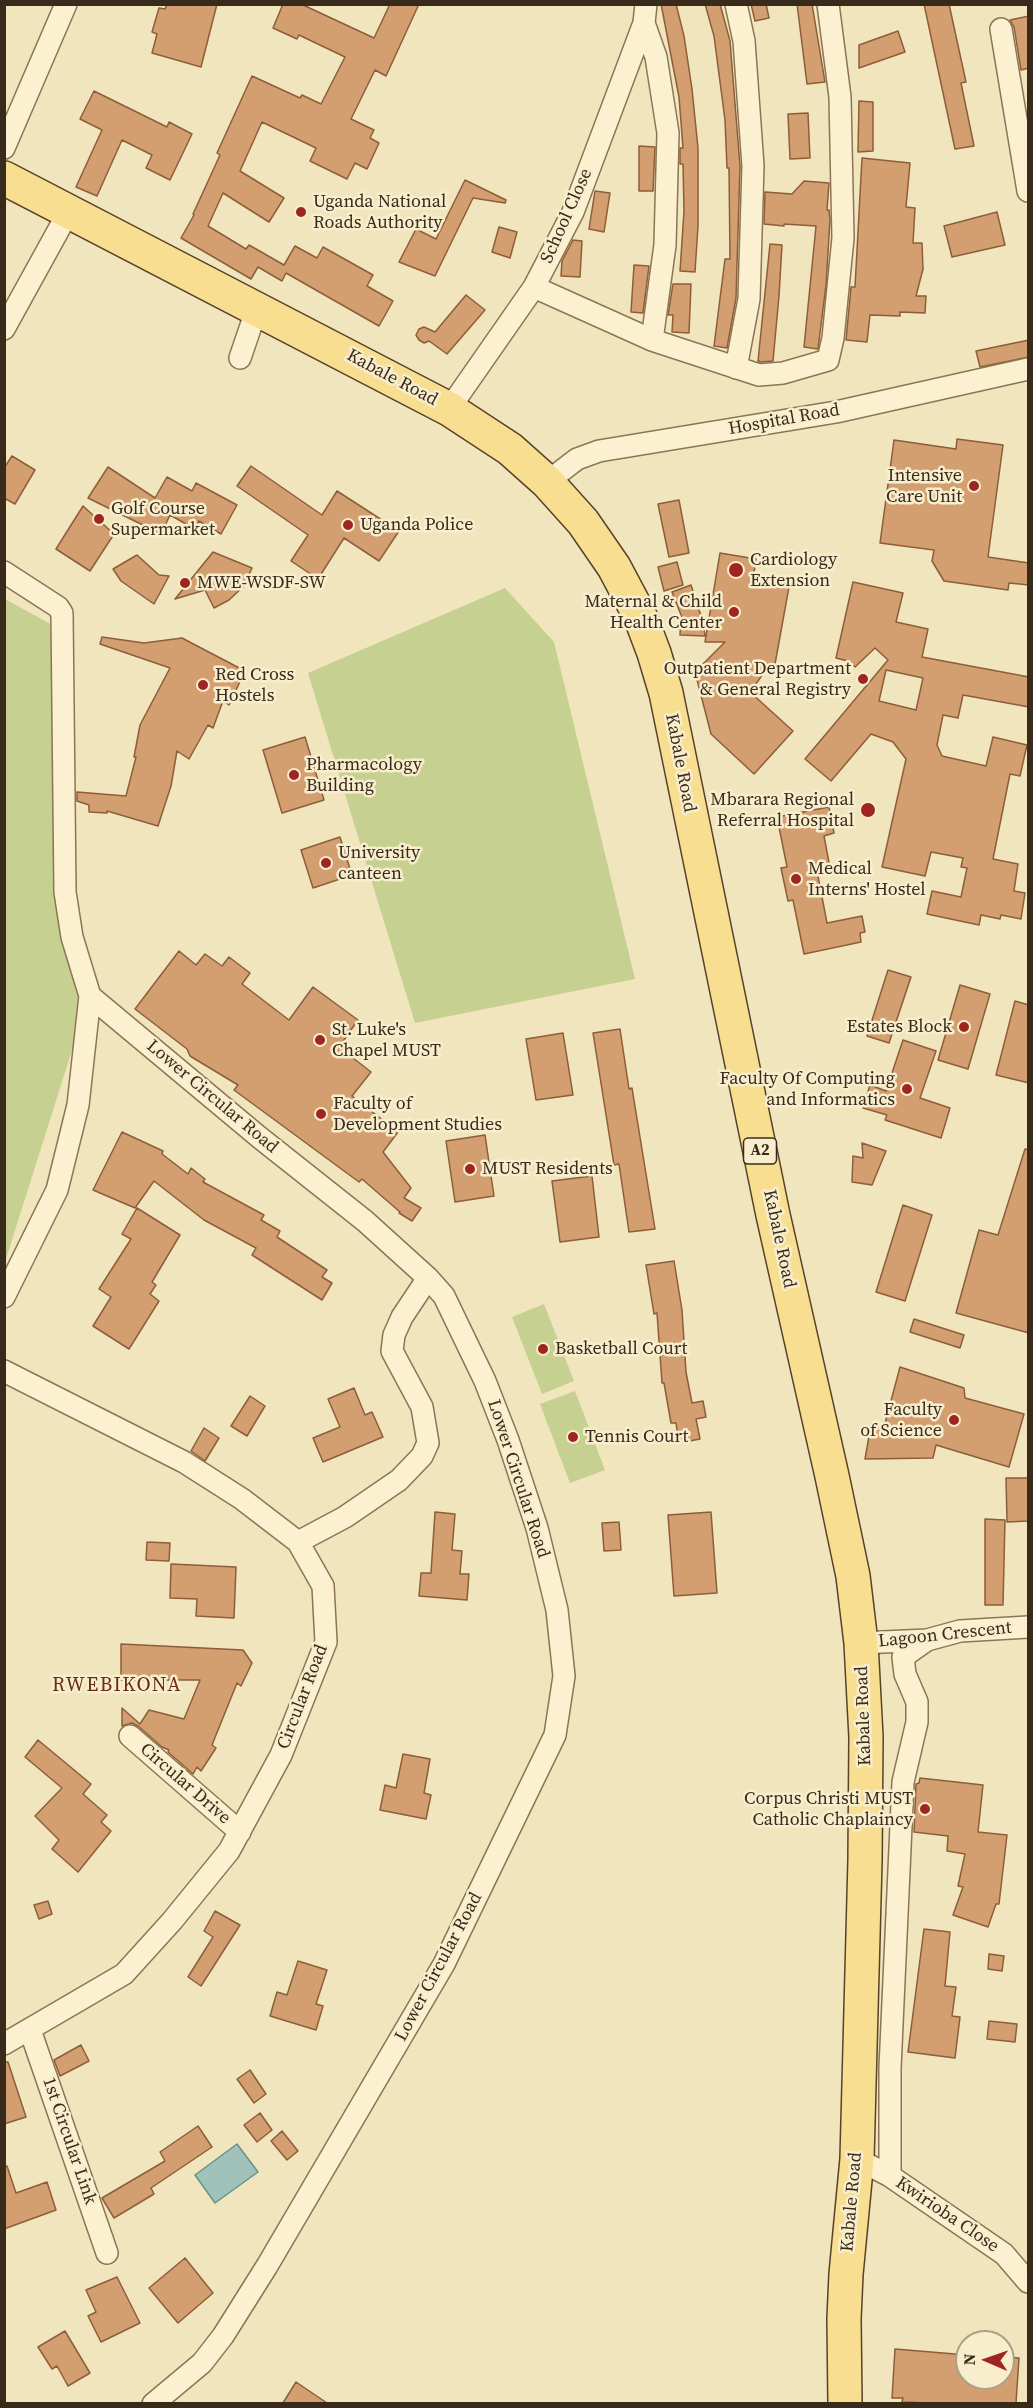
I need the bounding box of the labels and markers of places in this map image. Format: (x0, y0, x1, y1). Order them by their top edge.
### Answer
place label: Uganda National Roads Authority (313, 191, 446, 234)
marker: Uganda National Roads Authority (294, 205, 308, 219)
place label: Intensive Care Unit (886, 465, 962, 508)
marker: Intensive Care Unit (967, 479, 981, 493)
place label: Golf Course Supermarket (111, 498, 215, 540)
marker: Golf Course Supermarket (92, 512, 106, 526)
place label: Uganda Police (360, 514, 473, 536)
marker: Uganda Police (341, 518, 355, 532)
place label: Cardiology Extension (750, 549, 837, 592)
marker: Cardiology Extension (727, 561, 745, 579)
place label: MWE-WSDF-SW (197, 572, 326, 594)
marker: MWE-WSDF-SW (178, 576, 192, 590)
place label: Maternal & Child Health Center (584, 591, 722, 634)
marker: Maternal & Child Health Center (727, 605, 741, 619)
place label: Outpatient Department & General Registry (664, 658, 851, 700)
place label: Red Cross Hostels (215, 664, 294, 706)
marker: Outpatient Department & General Registry (856, 672, 870, 686)
marker: Red Cross Hostels (196, 678, 210, 692)
place label: Pharmacology Building (306, 754, 422, 796)
marker: Pharmacology Building (287, 768, 301, 782)
place label: Mbarara Regional Referral Hospital (710, 789, 854, 832)
marker: Mbarara Regional Referral Hospital (859, 801, 877, 819)
place label: University canteen (338, 842, 420, 884)
marker: University canteen (319, 856, 333, 870)
place label: Medical Interns' Hostel (808, 858, 926, 900)
marker: Medical Interns' Hostel (789, 872, 803, 886)
place label: Estates Block (846, 1016, 952, 1038)
place label: St. Luke's Chapel MUST (332, 1019, 441, 1062)
marker: Estates Block (957, 1020, 971, 1034)
marker: St. Luke's Chapel MUST (313, 1033, 327, 1047)
place label: Faculty Of Computing and Informatics (720, 1068, 895, 1110)
marker: Faculty Of Computing and Informatics (900, 1082, 914, 1096)
place label: Faculty of Development Studies (333, 1093, 502, 1136)
marker: Faculty of Development Studies (314, 1107, 328, 1121)
place label: MUST Residents (482, 1158, 613, 1180)
marker: MUST Residents (463, 1162, 477, 1176)
place label: Basketball Court (555, 1338, 687, 1360)
marker: Basketball Court (536, 1342, 550, 1356)
place label: Faculty of Science (860, 1399, 942, 1442)
marker: Faculty of Science (947, 1413, 961, 1427)
place label: Tennis Court (585, 1426, 688, 1448)
marker: Tennis Court (566, 1430, 580, 1444)
place label: Corpus Christi MUST Catholic Chaplaincy (744, 1788, 913, 1830)
marker: Corpus Christi MUST Catholic Chaplaincy (918, 1802, 932, 1816)

